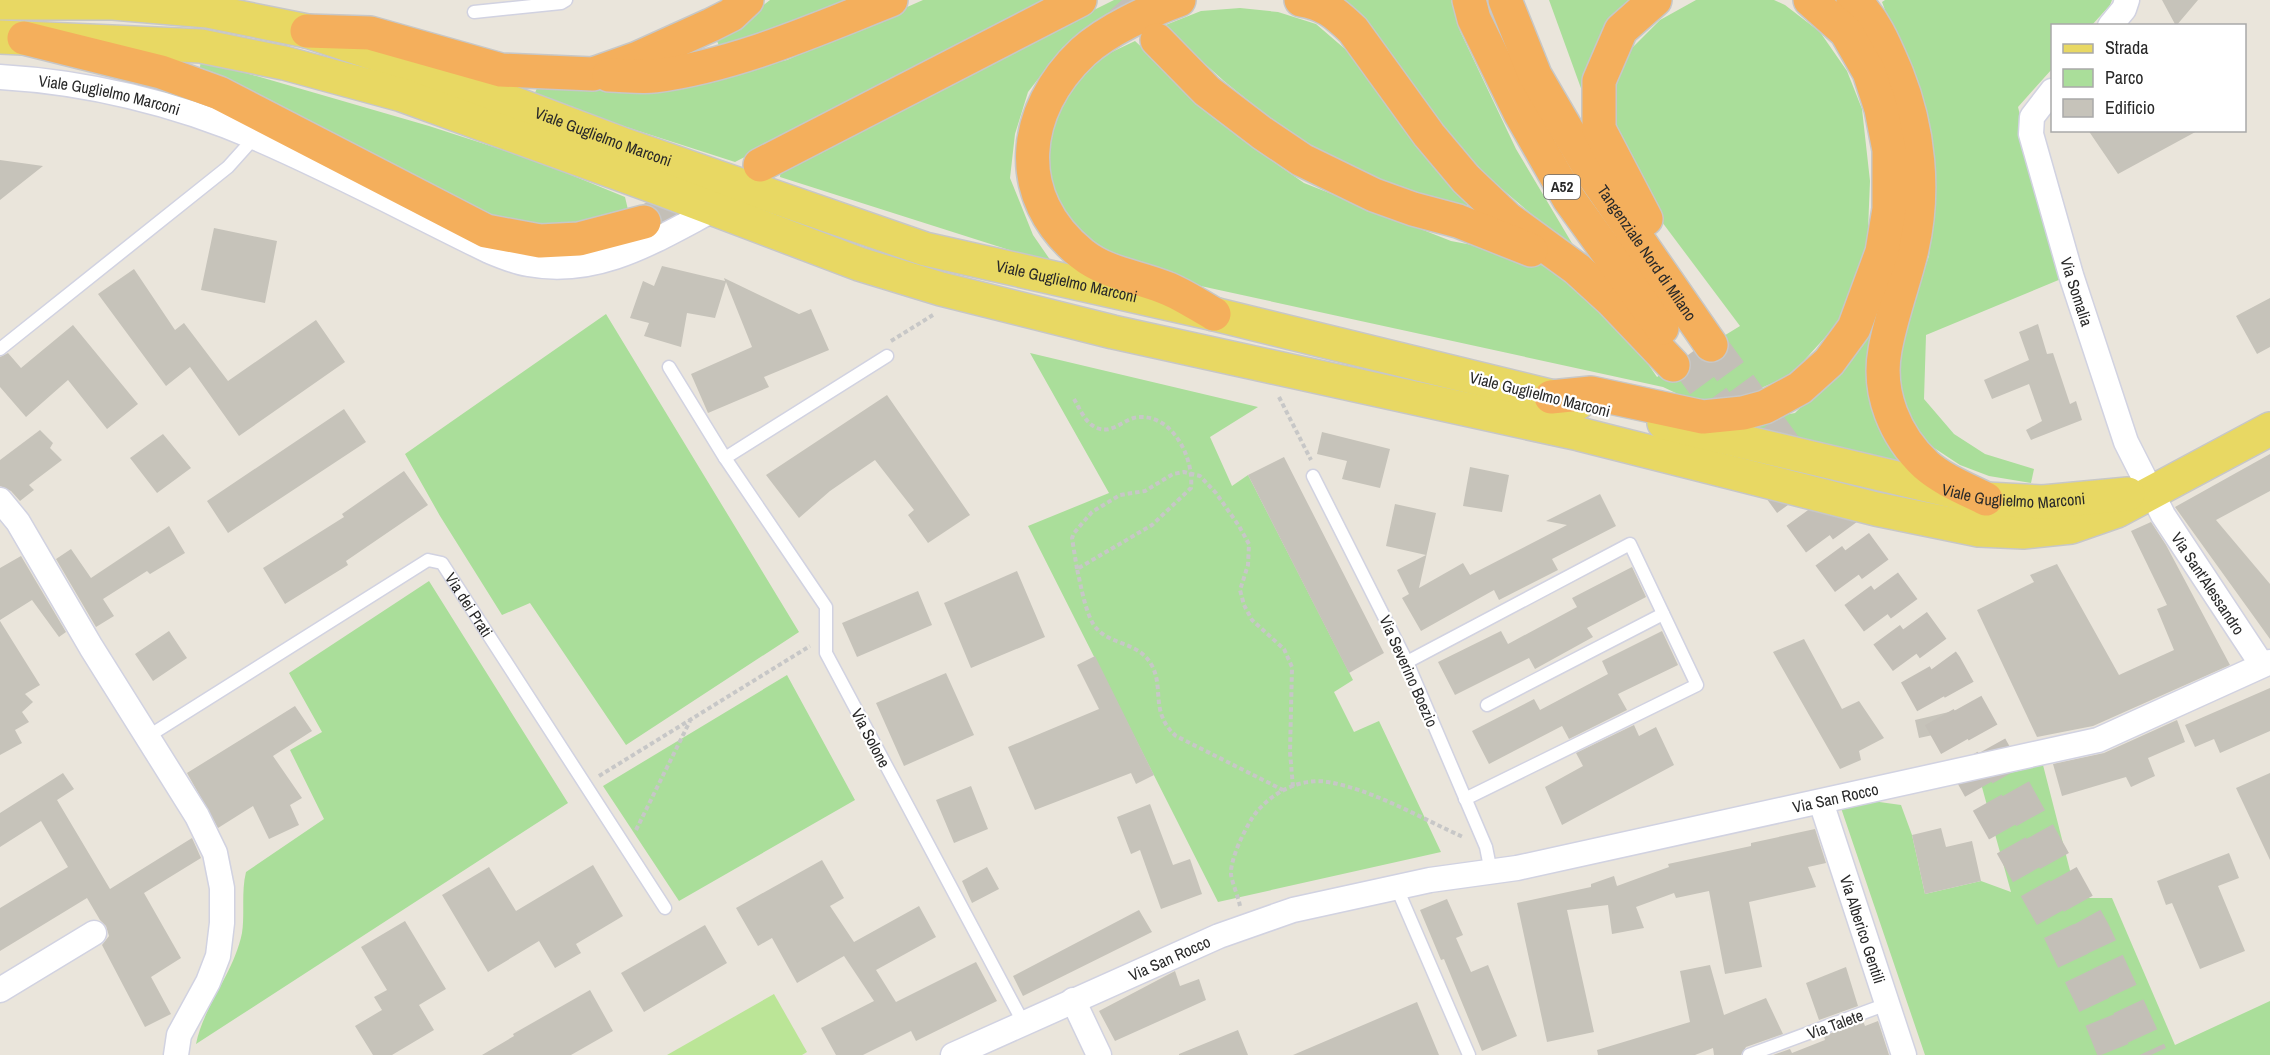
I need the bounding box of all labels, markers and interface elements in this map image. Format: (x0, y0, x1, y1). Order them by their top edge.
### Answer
legend (2051, 24, 2246, 132)
text: Strada (2105, 35, 2149, 60)
text: Parco (2105, 65, 2144, 90)
street label: Viale Guglielmo Marconi (37, 69, 183, 120)
text: Edificio (2105, 95, 2155, 120)
street label: Viale Guglielmo Marconi (532, 101, 675, 171)
road number: A52 (1544, 175, 1580, 199)
street label: Tangenziale Nord di Milano (1592, 180, 1702, 325)
street label: Viale Guglielmo Marconi (994, 254, 1140, 307)
street label: Via Somalia (2055, 255, 2098, 330)
street label: Viale Guglielmo Marconi (1467, 366, 1613, 422)
street label: Viale Guglielmo Marconi (1940, 478, 2086, 513)
street label: Via Sant'Alessandro (2166, 528, 2250, 639)
street label: Via dei Prati (440, 568, 498, 641)
street label: Via Severino Boezio (1375, 612, 1443, 730)
street label: Via Solone (846, 705, 896, 771)
street label: Via San Rocco (1790, 778, 1880, 818)
street label: Via Alberico Gentili (1835, 872, 1891, 986)
street label: Via San Rocco (1125, 930, 1214, 986)
street label: Via Talete (1804, 1004, 1866, 1044)

